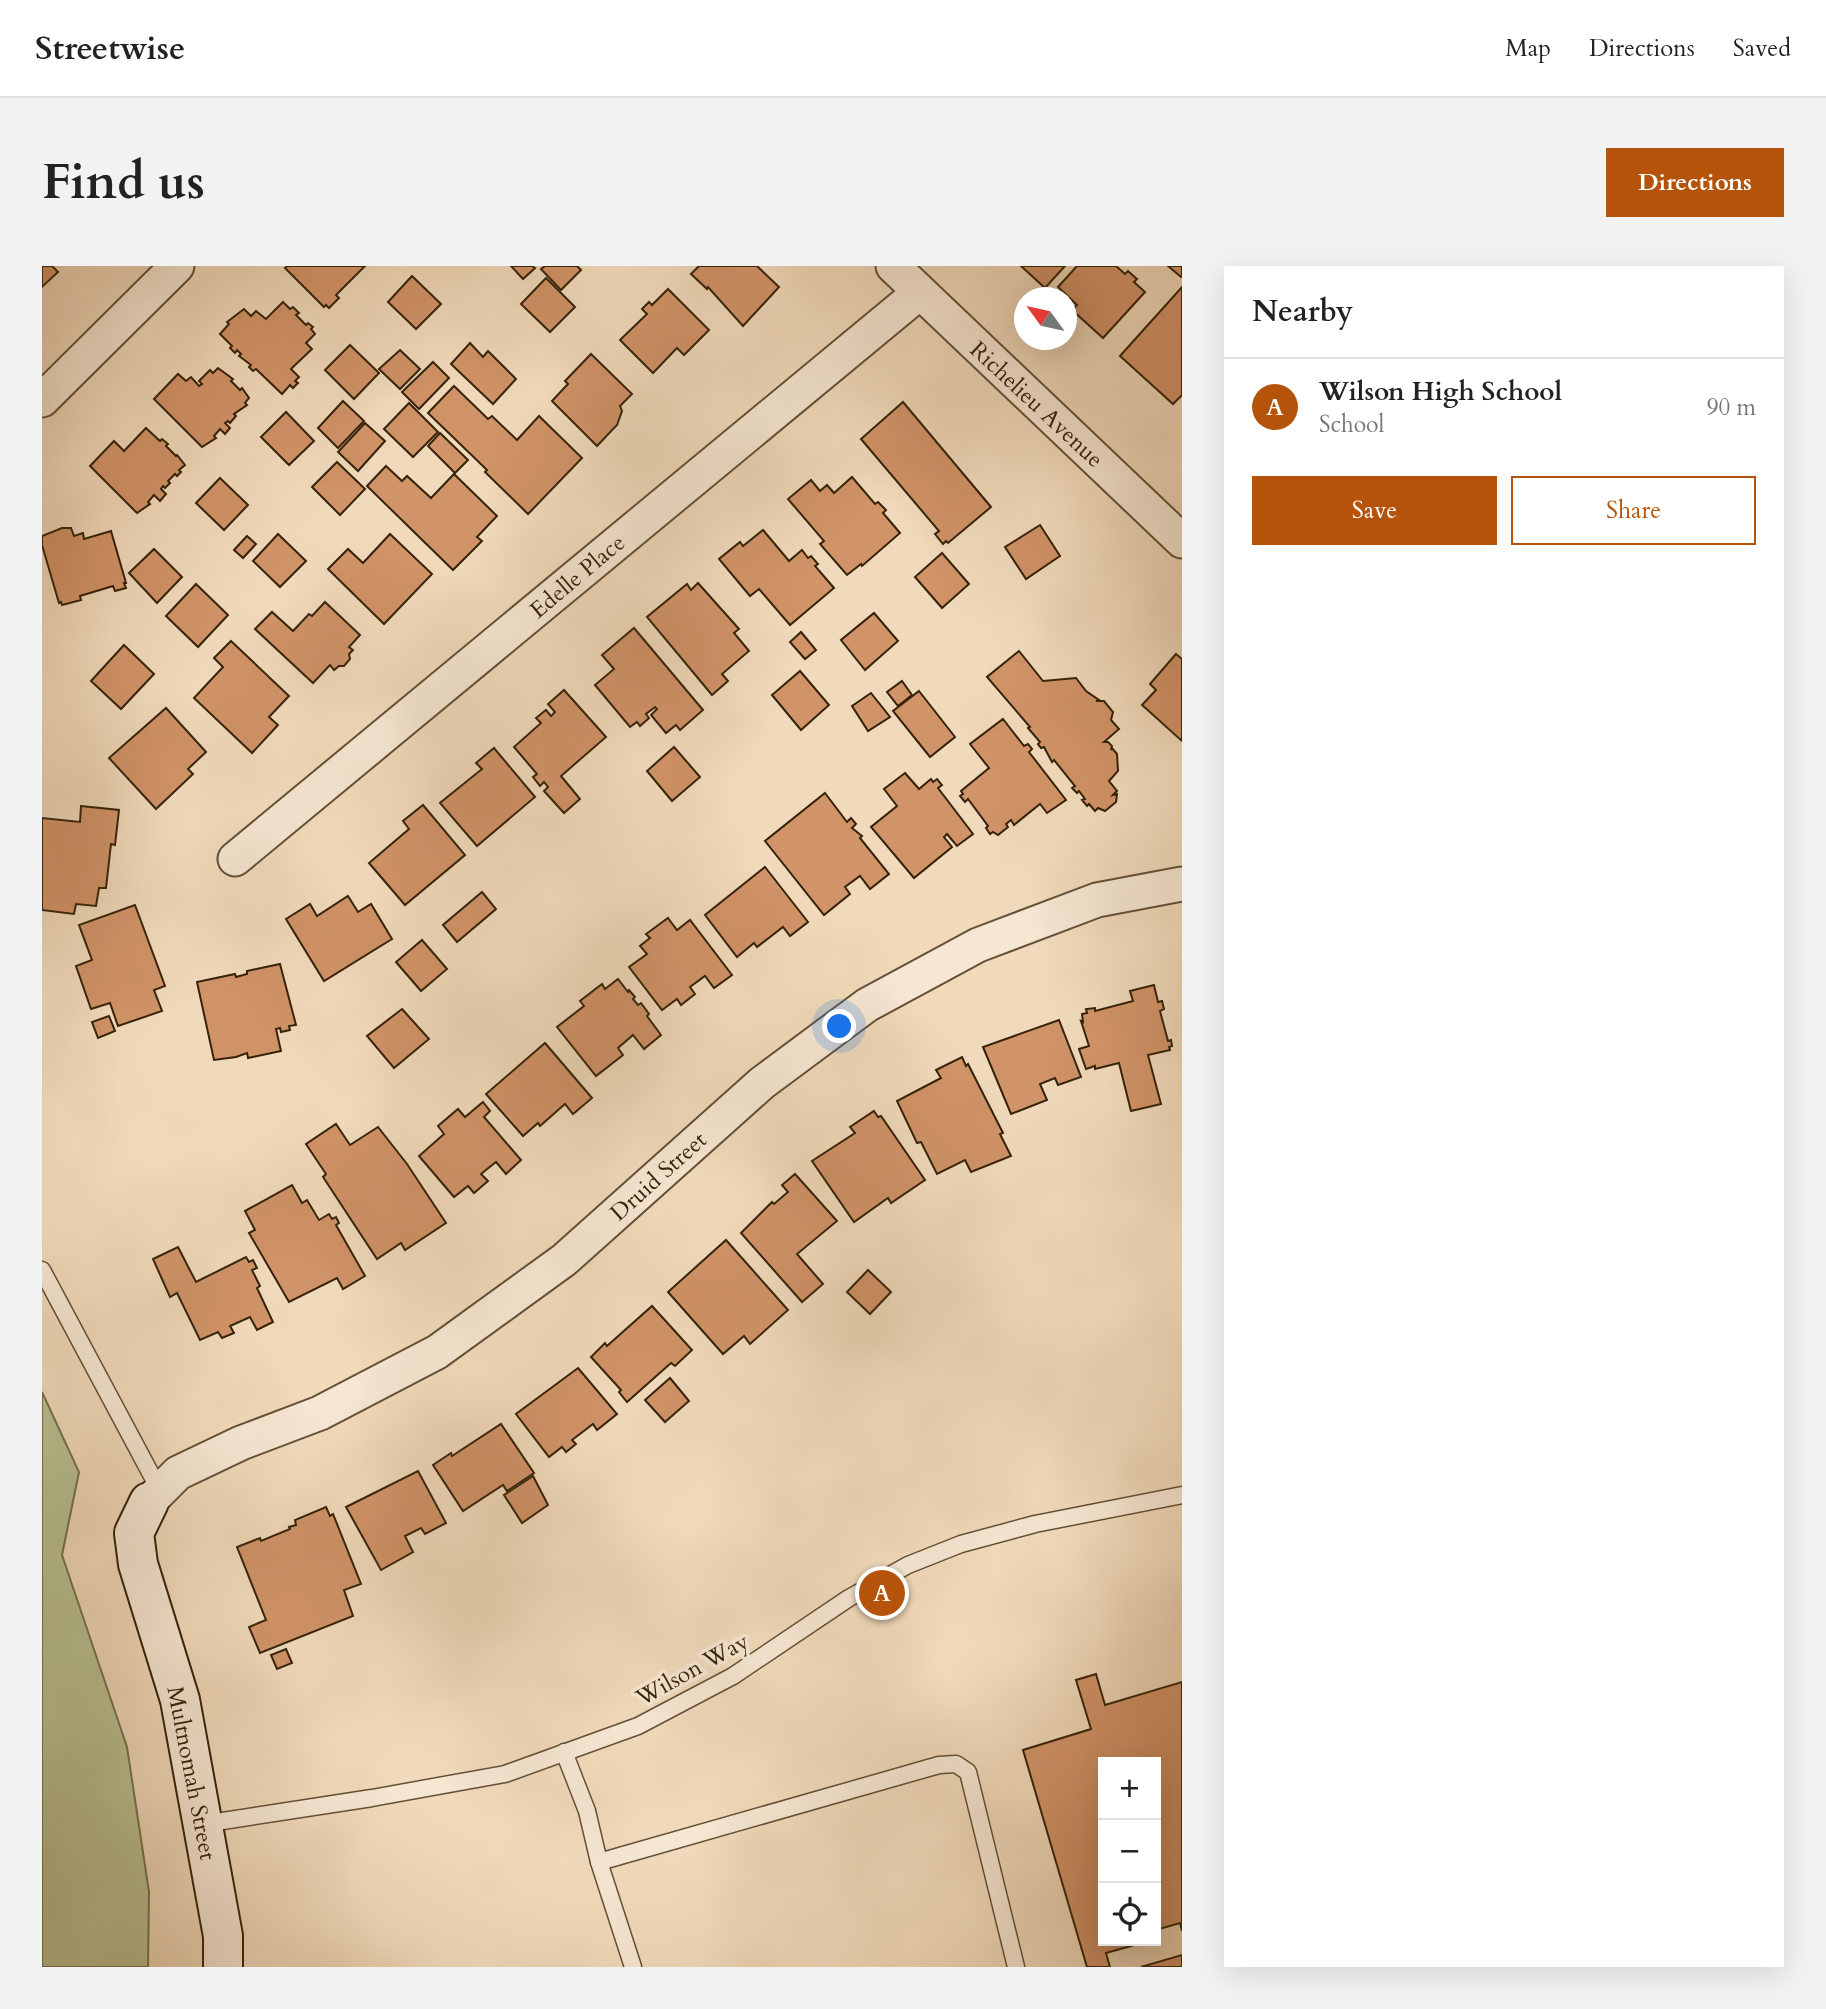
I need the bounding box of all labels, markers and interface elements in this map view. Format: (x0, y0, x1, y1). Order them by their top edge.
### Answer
text: Streetwise (35, 26, 185, 71)
text: Map (1505, 32, 1551, 65)
text: Directions (1589, 32, 1695, 65)
text: Saved (1733, 32, 1791, 65)
button: Directions (1606, 148, 1784, 217)
text: Find us (42, 149, 205, 216)
north arrow (1014, 287, 1077, 350)
text: Nearby (1252, 291, 1353, 332)
street label: Richelieu Avenue (963, 334, 1110, 474)
text: Wilson High School (1319, 374, 1562, 409)
text: A (1266, 392, 1284, 423)
text: 90 m (1707, 392, 1756, 423)
text: School (1319, 409, 1384, 440)
button: Save (1252, 476, 1497, 545)
button: Share (1511, 476, 1756, 545)
street label: Edelle Place (523, 527, 632, 625)
your location (822, 1009, 856, 1043)
street label: Druid Street (603, 1125, 713, 1228)
pin: A (859, 1567, 905, 1619)
street label: Wilson Way (629, 1626, 754, 1714)
street label: Multnomah Street (159, 1684, 224, 1863)
map controls (1098, 1757, 1161, 1946)
button: + (1098, 1757, 1161, 1820)
button: − (1098, 1820, 1161, 1883)
button: locate (1098, 1883, 1161, 1946)

